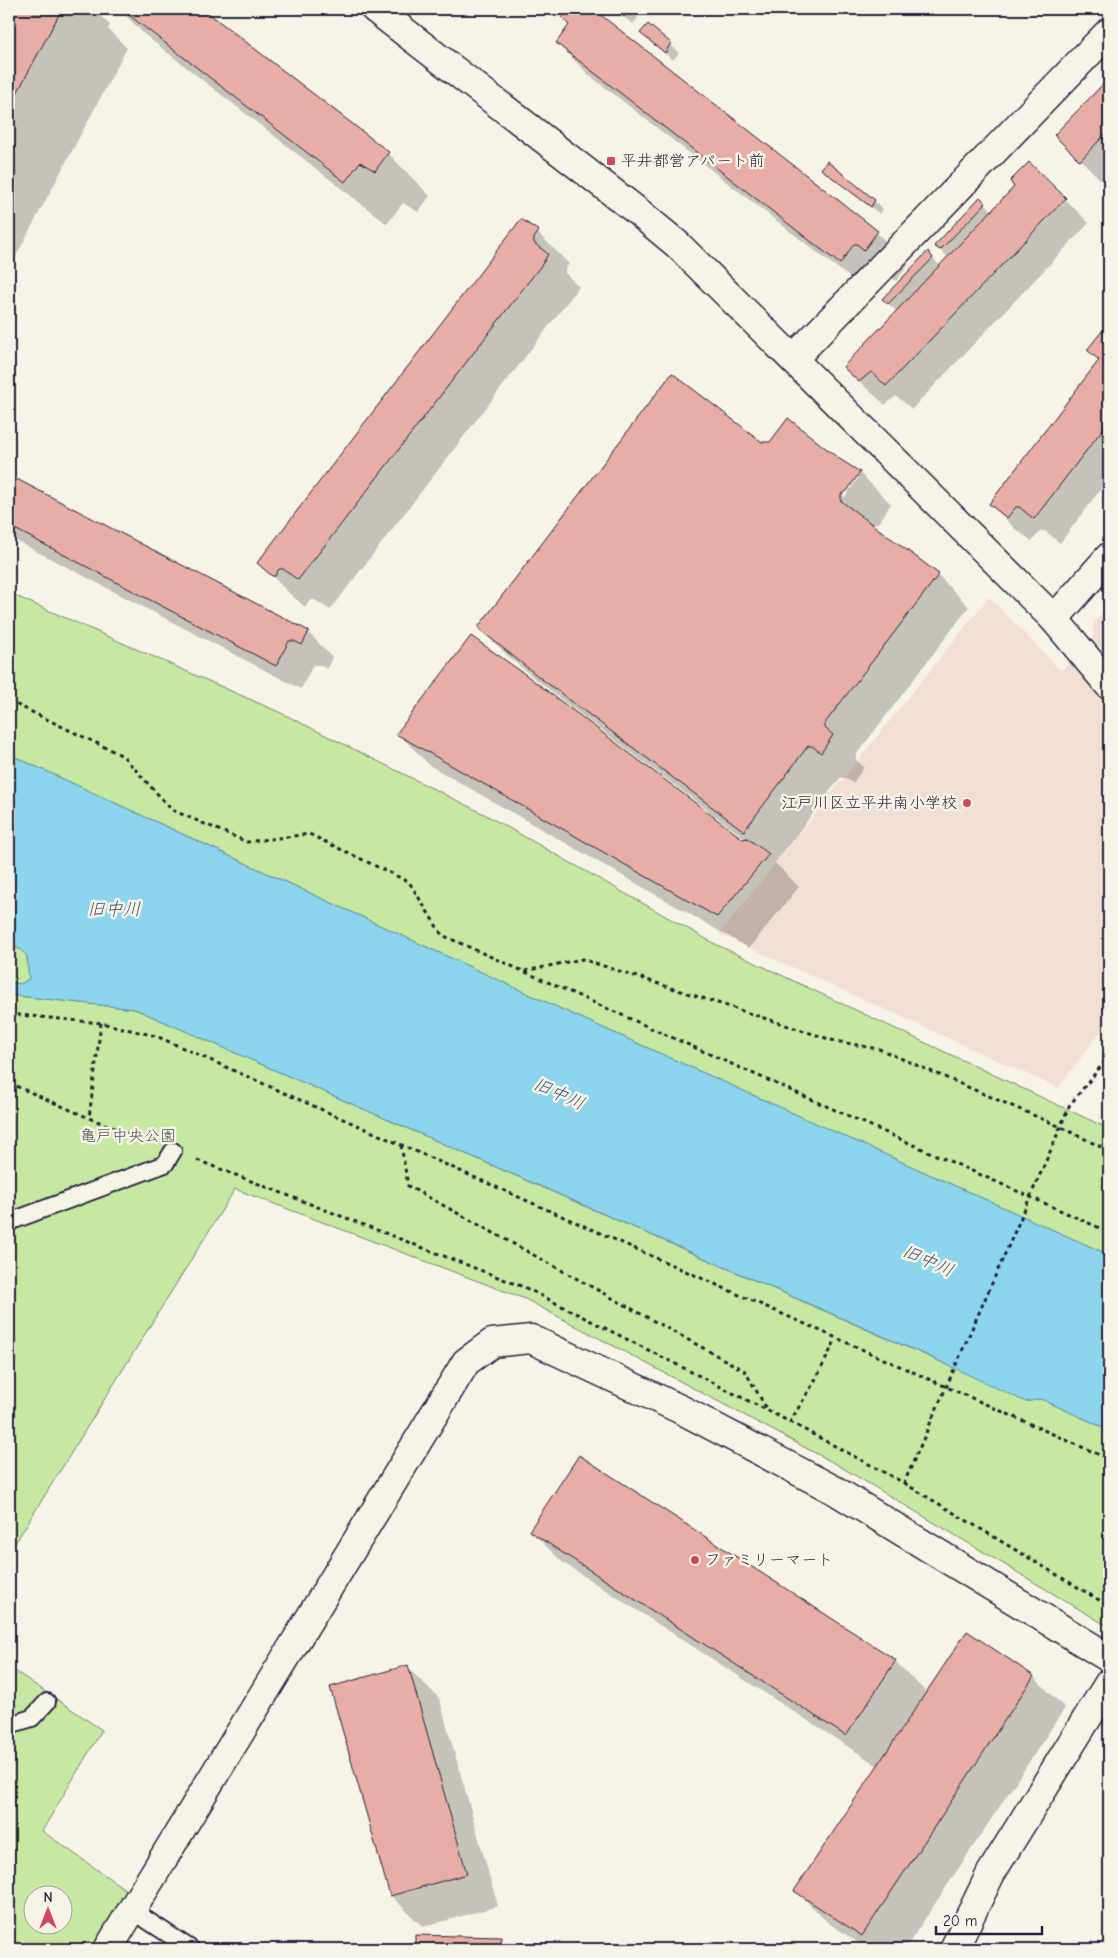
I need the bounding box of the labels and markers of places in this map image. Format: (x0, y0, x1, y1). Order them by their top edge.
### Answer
place label: 平井都営アパート前 (621, 152, 764, 170)
marker: 平井都営アパート前 (605, 155, 617, 167)
place label: 江戸川区立平井南小学校 (781, 794, 957, 812)
marker: 江戸川区立平井南小学校 (961, 797, 973, 809)
place label: ファミリーマート (705, 1551, 833, 1569)
marker: ファミリーマート (689, 1554, 701, 1566)

